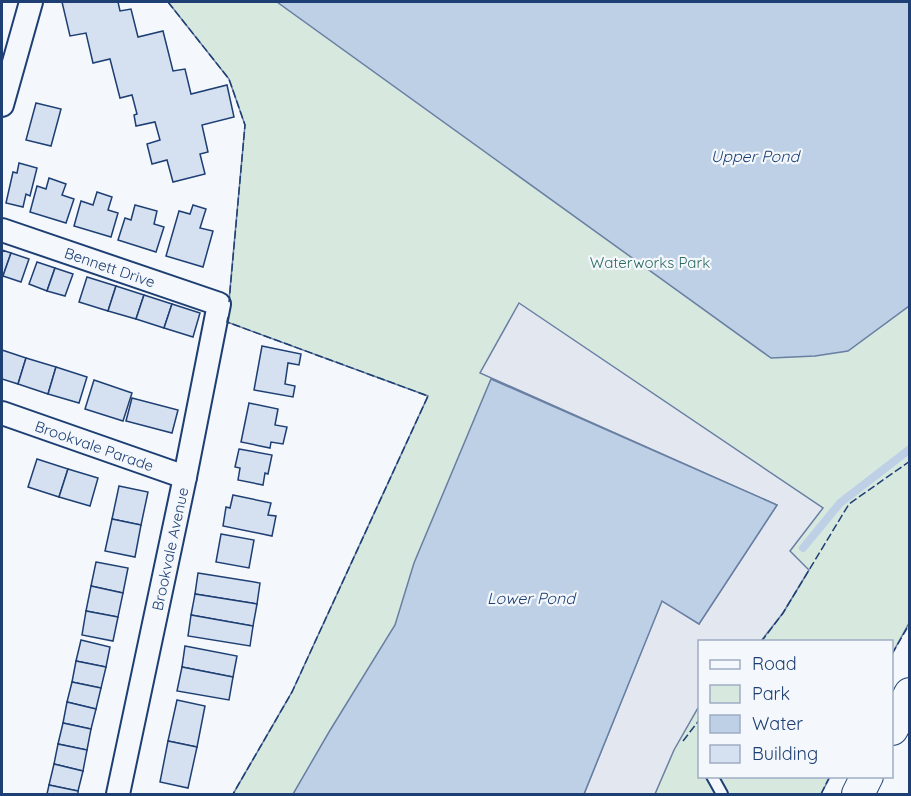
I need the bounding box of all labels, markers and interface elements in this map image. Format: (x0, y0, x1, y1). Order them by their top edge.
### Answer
water label: Upper Pond (711, 146, 801, 166)
street label: Bennett Drive (62, 243, 158, 291)
park label: Waterworks Park (590, 253, 710, 272)
street label: Brookvale Parade (33, 416, 156, 475)
street label: Brookvale Avenue (148, 486, 192, 612)
water label: Lower Pond (487, 588, 577, 608)
legend (698, 640, 893, 778)
text: Road (752, 652, 797, 675)
text: Park (752, 682, 790, 705)
text: Water (752, 712, 803, 735)
text: Building (752, 742, 818, 765)

